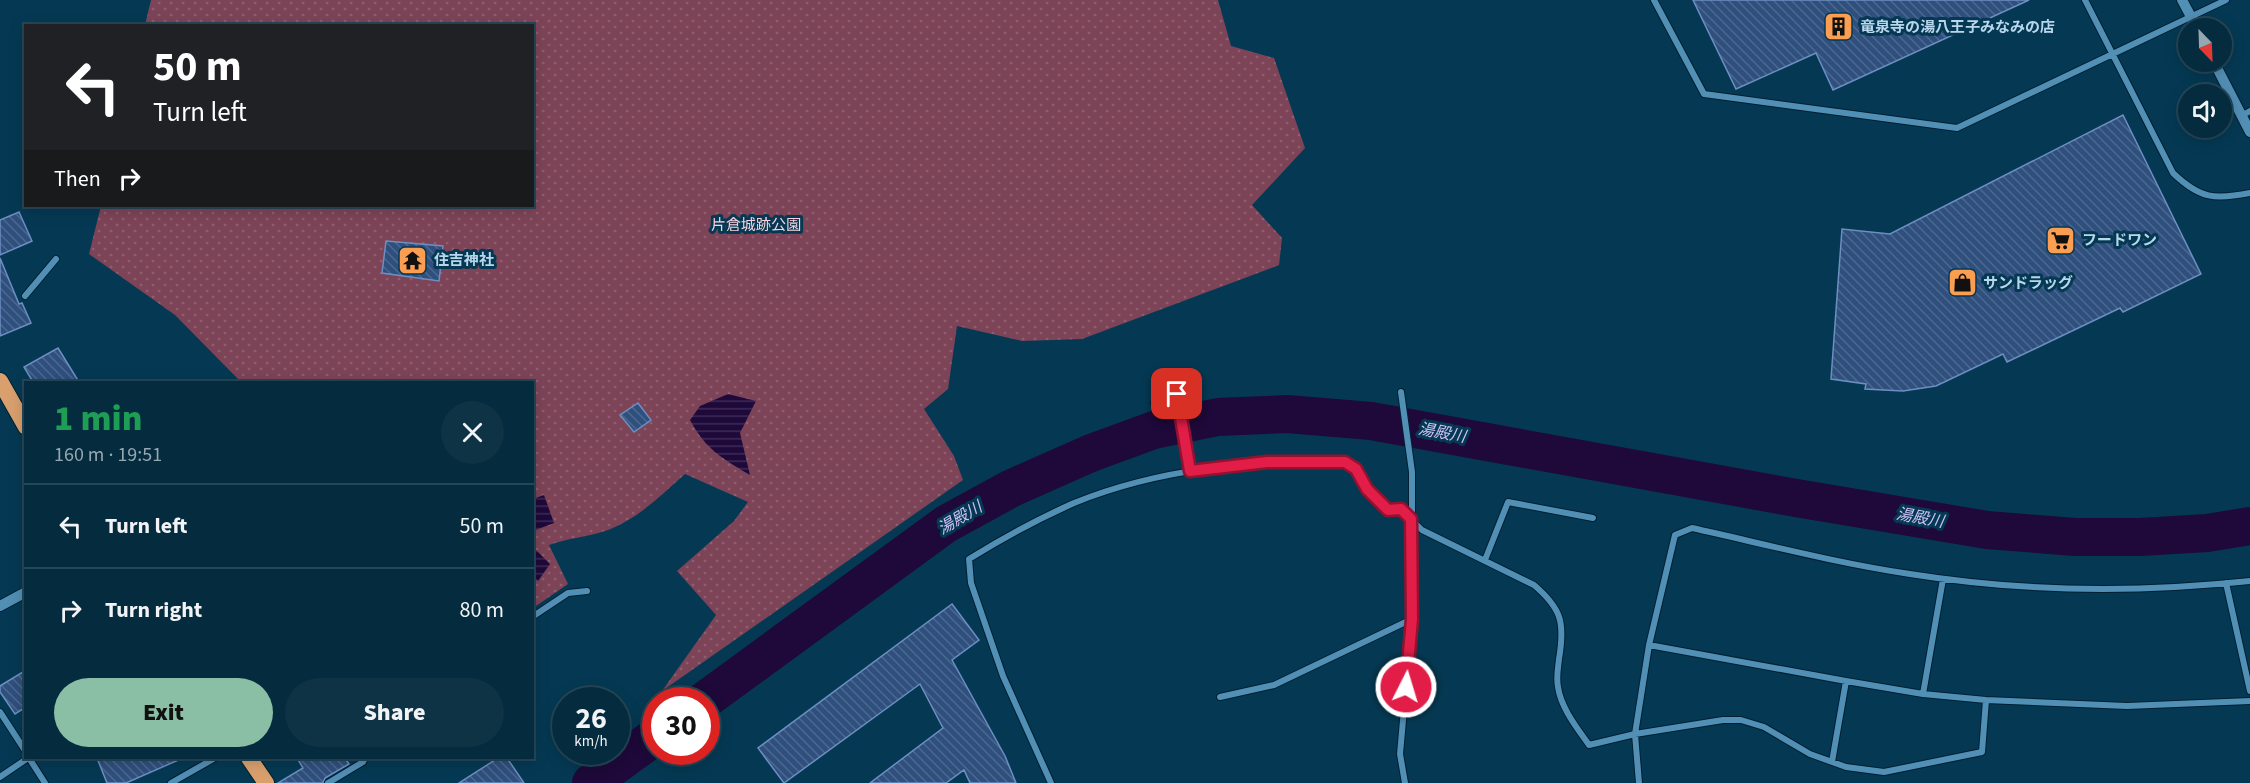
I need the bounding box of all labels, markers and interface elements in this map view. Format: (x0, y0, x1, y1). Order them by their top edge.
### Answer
building icon: 竜泉寺の湯八王子みなみの店 (1823, 11, 1855, 43)
place label: 竜泉寺の湯八王子みなみの店 (1860, 17, 2055, 38)
north arrow (2178, 18, 2232, 72)
map controls (2178, 18, 2232, 138)
text: 50 m (153, 37, 242, 97)
icon: left (54, 48, 132, 126)
button: sound (2178, 84, 2232, 138)
text: Turn left (153, 93, 247, 132)
icon: right (113, 162, 146, 195)
text: Then (54, 163, 101, 195)
park label: 片倉城跡公園 (711, 215, 801, 236)
supermarket icon: フードワン (2045, 224, 2077, 256)
place label: フードワン (2082, 230, 2157, 251)
temple icon: 住吉神社 (397, 244, 429, 276)
place label: 住吉神社 (434, 250, 494, 271)
shop icon: サンドラッグ (1946, 267, 1978, 299)
place label: サンドラッグ (1983, 273, 2073, 294)
pin (1151, 368, 1202, 419)
icon: arrive (1160, 377, 1193, 410)
text: 1 min (54, 393, 142, 444)
button: close (441, 401, 504, 464)
water label: 湯殿川 (1416, 418, 1470, 448)
text: 160 m · 19:51 (54, 441, 162, 469)
water label: 湯殿川 (934, 495, 988, 540)
water label: 湯殿川 (1894, 503, 1948, 533)
icon: left (54, 510, 87, 543)
text: Turn left (105, 510, 187, 542)
text: 50 m (459, 510, 504, 542)
icon: right (54, 594, 87, 627)
text: Turn right (105, 594, 202, 626)
text: 80 m (459, 594, 504, 626)
position arrow (1374, 655, 1438, 719)
button: Exit (54, 678, 273, 747)
button: Share (285, 678, 504, 747)
speed limit sign: 30 (642, 687, 720, 765)
text: 26 (575, 697, 607, 740)
text: km/h (574, 731, 608, 752)

